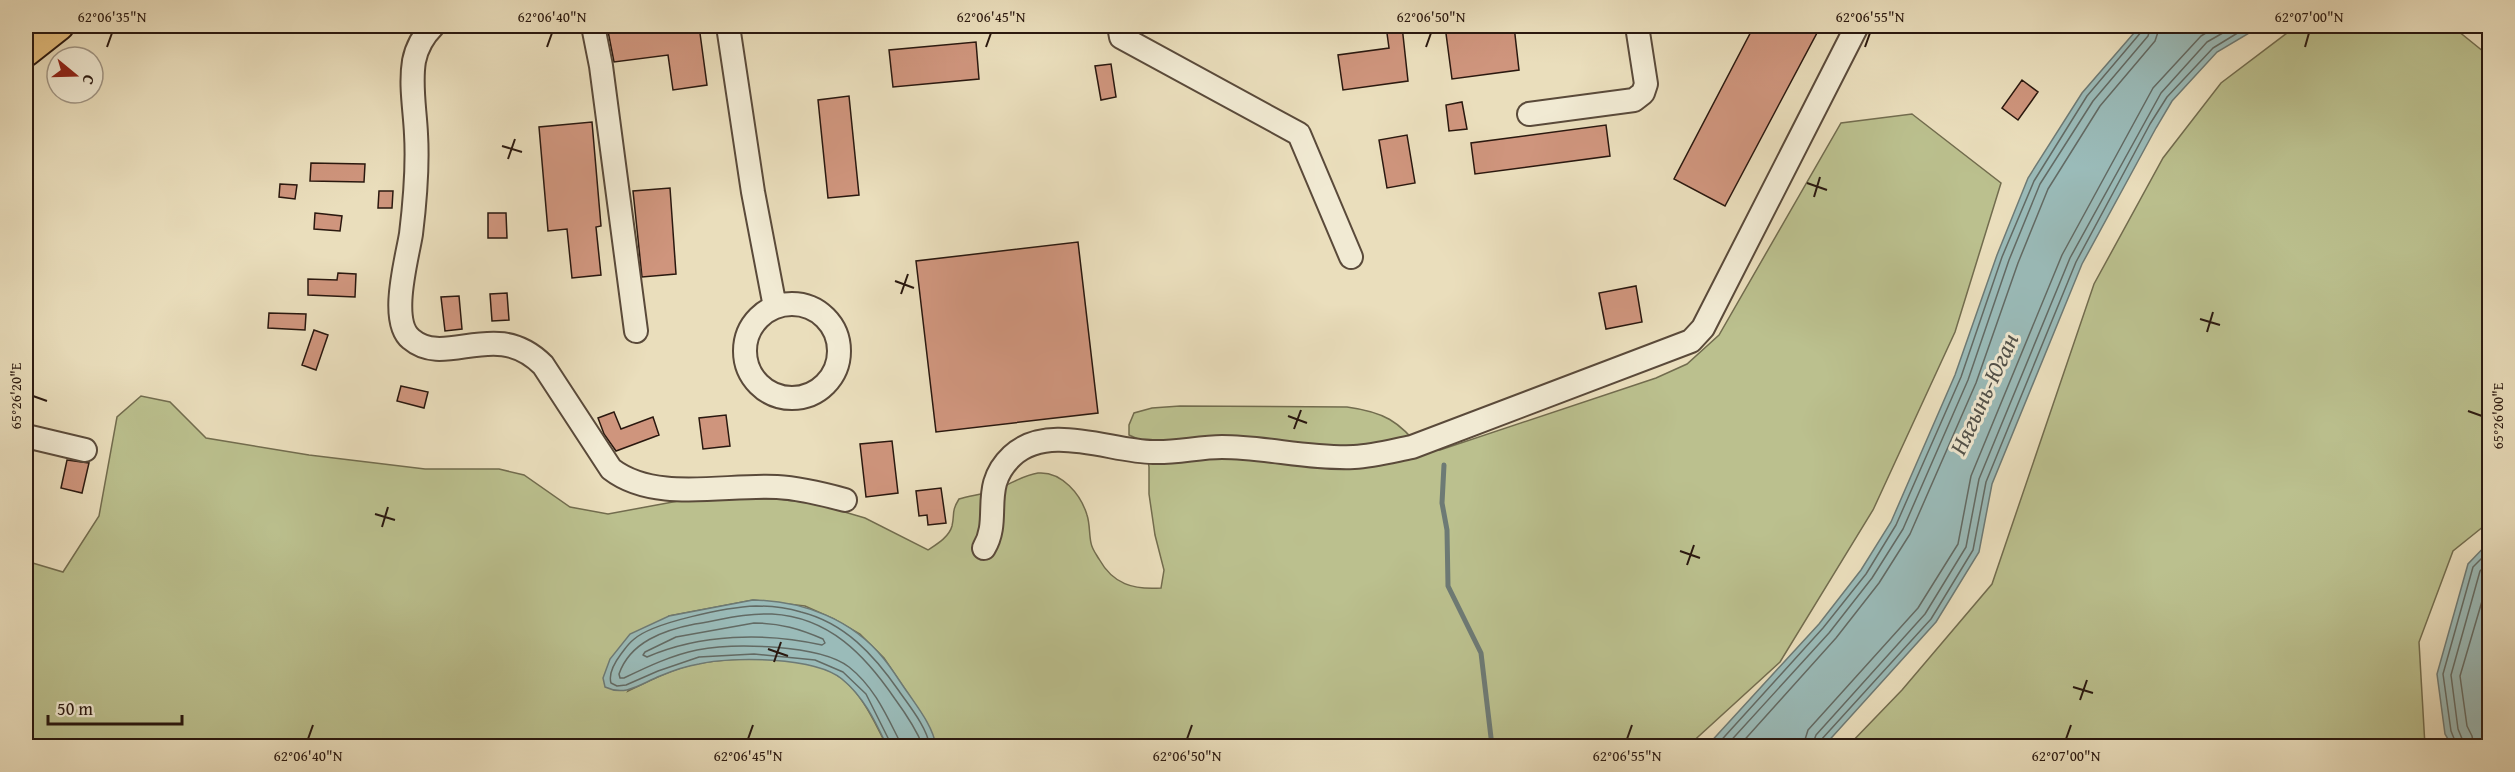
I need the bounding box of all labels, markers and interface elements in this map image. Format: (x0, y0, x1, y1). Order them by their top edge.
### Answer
text: 62°06'35"N (78, 6, 147, 27)
text: 62°06'40"N (518, 6, 587, 27)
text: 62°06'45"N (957, 6, 1026, 27)
text: 62°06'50"N (1397, 6, 1466, 27)
text: 62°06'55"N (1836, 6, 1905, 27)
text: 62°07'00"N (2275, 6, 2344, 27)
north arrow (45, 45, 105, 105)
text: С (76, 72, 102, 88)
water label: Нягынь-Юган (1940, 327, 2027, 460)
text: 65°26'20"E (5, 362, 26, 429)
text: 65°26'00"E (2487, 382, 2508, 449)
scale bar (48, 688, 182, 726)
text: 50 m (57, 695, 93, 722)
text: 62°06'40"N (274, 745, 343, 766)
text: 62°06'45"N (714, 745, 783, 766)
text: 62°06'50"N (1153, 745, 1222, 766)
text: 62°06'55"N (1593, 745, 1662, 766)
text: 62°07'00"N (2032, 745, 2101, 766)

